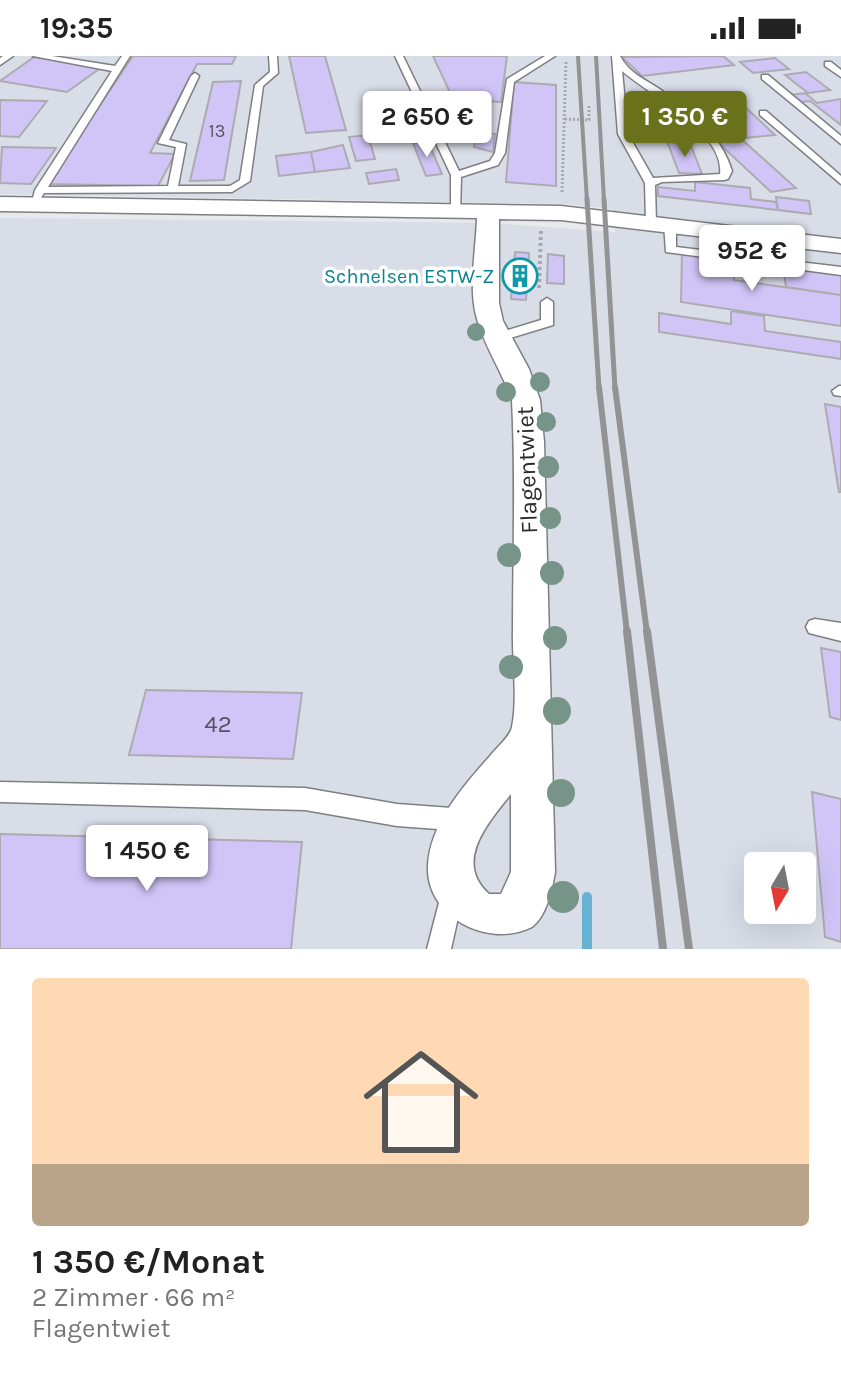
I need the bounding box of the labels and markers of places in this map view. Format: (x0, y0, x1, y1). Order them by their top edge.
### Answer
pin: 2 650 € (353, 91, 501, 159)
pin: 1 350 € (611, 91, 759, 159)
pin: 952 € (696, 225, 808, 293)
building icon: Schnelsen ESTW-Z (501, 257, 539, 295)
place label: Schnelsen ESTW-Z (324, 265, 494, 288)
pin: 1 450 € (73, 825, 221, 893)

